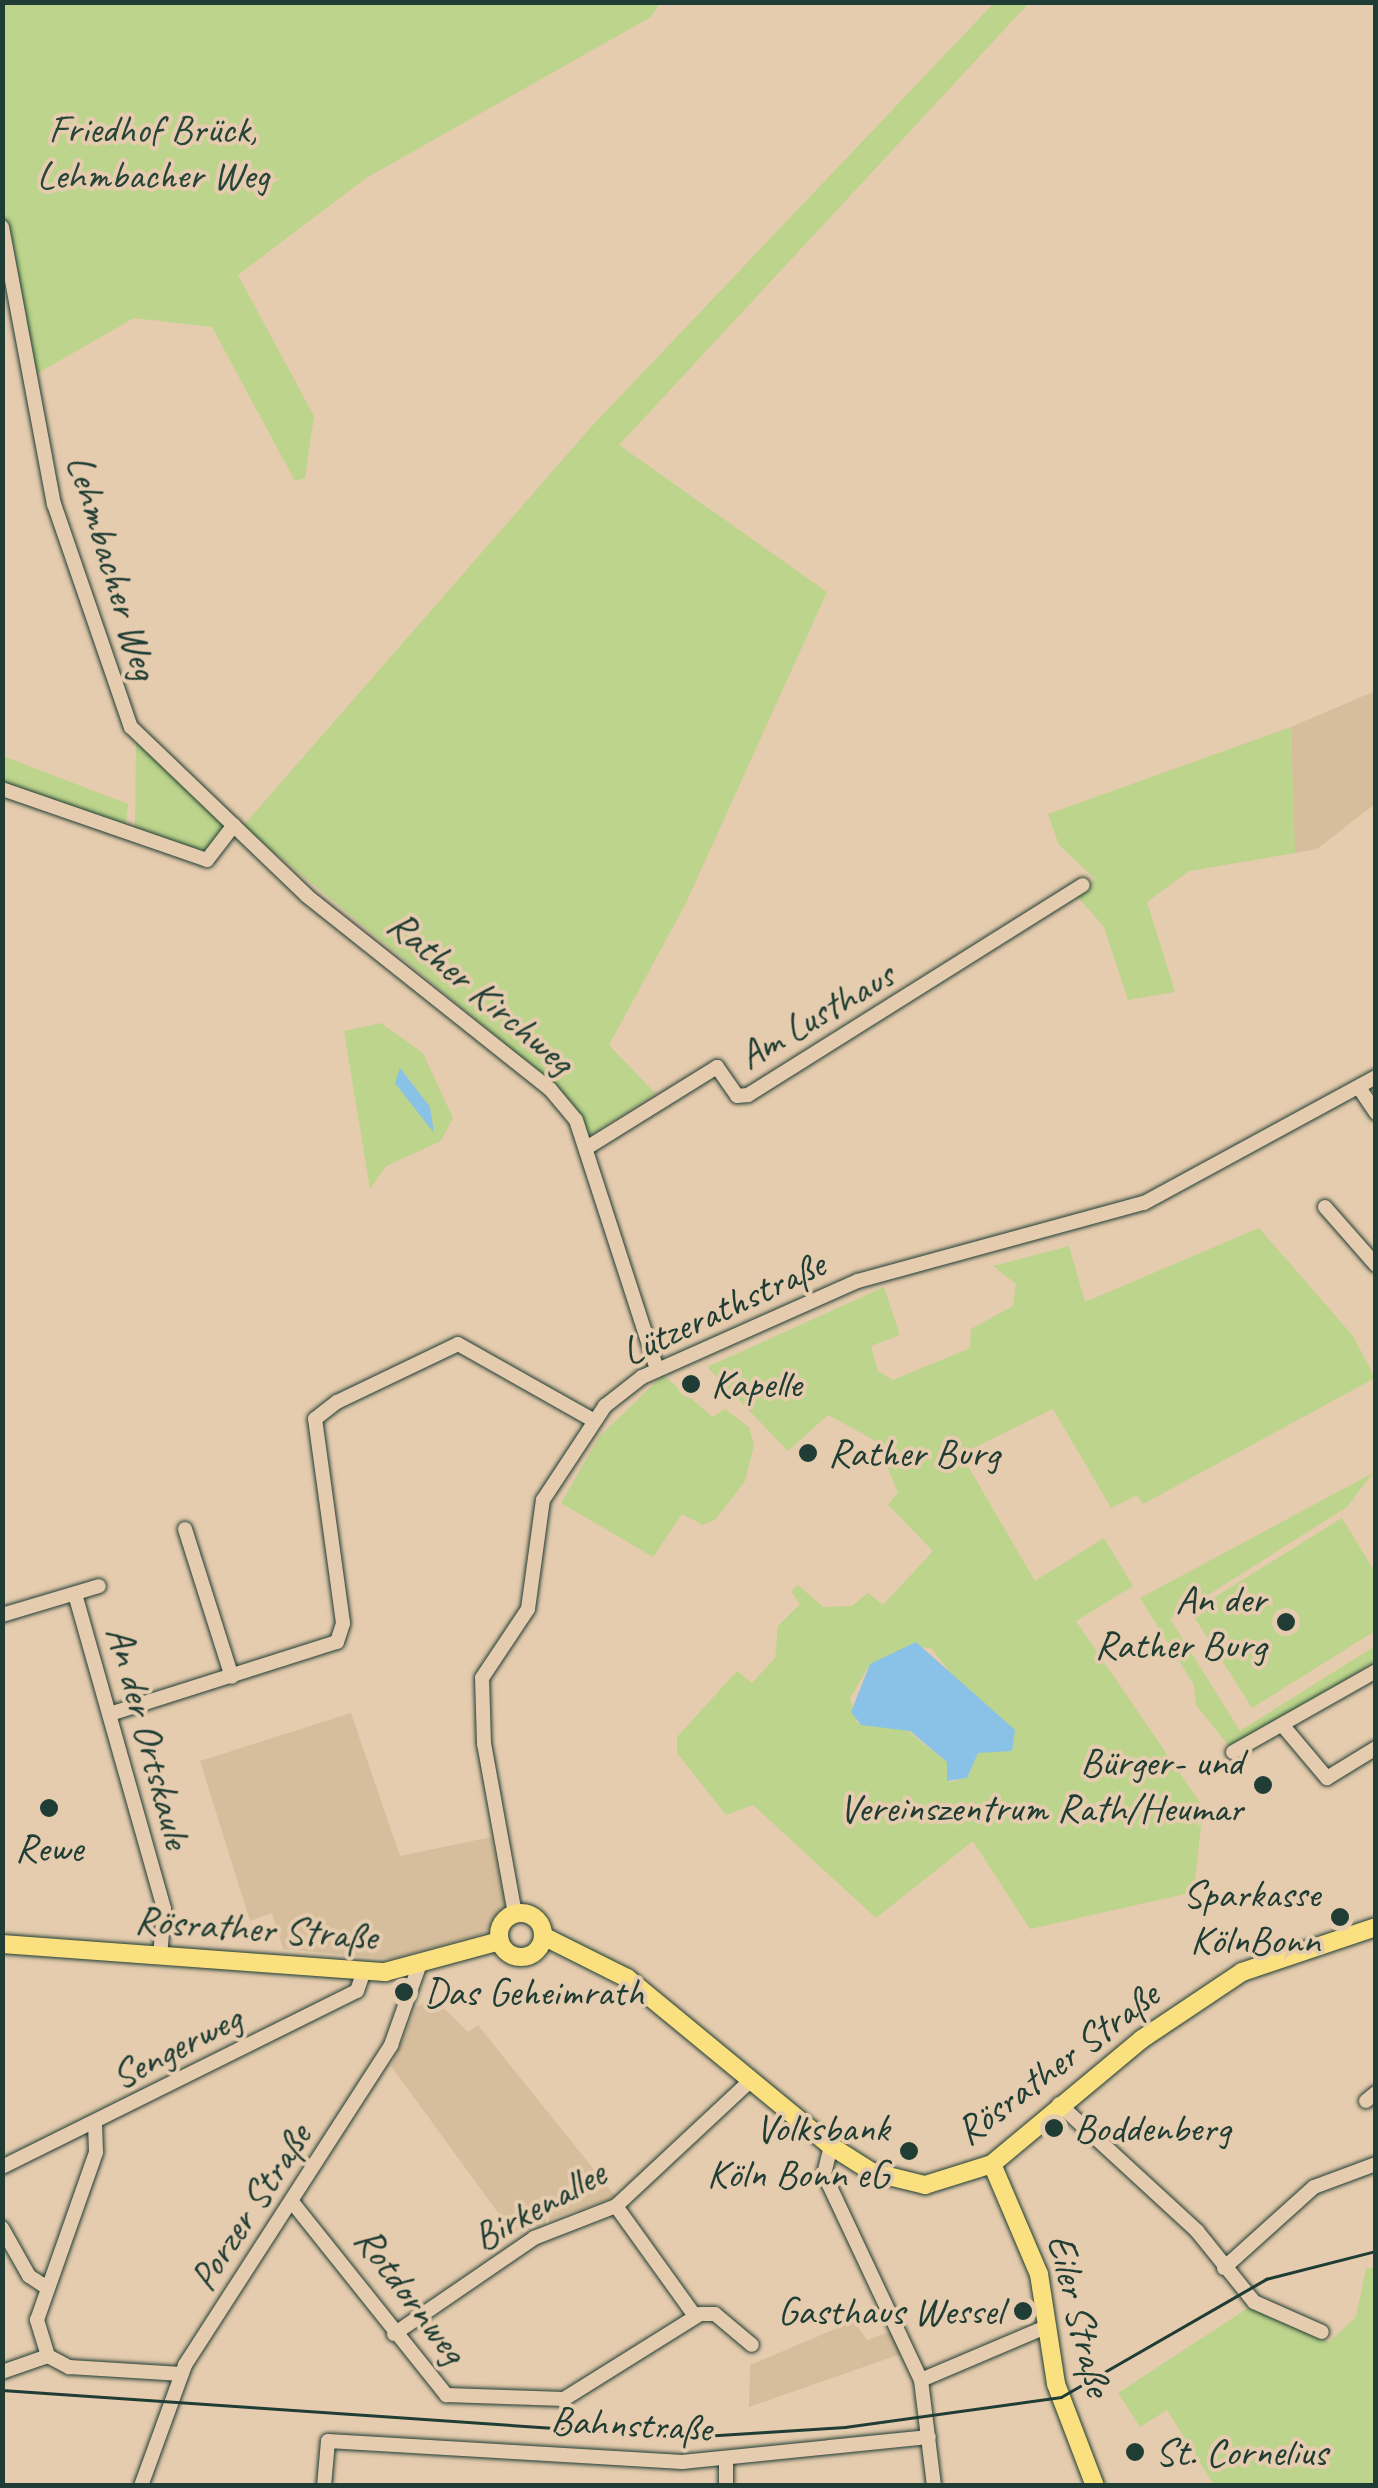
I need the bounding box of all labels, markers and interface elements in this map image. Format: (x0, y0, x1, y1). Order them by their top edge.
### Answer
park label: Friedhof Brück, Lehmbacher Weg (37, 105, 269, 199)
street label: Lehmbacher Weg (56, 449, 170, 685)
street label: Rather Kirchweg (378, 900, 584, 1084)
street label: Am Lusthaus (730, 951, 902, 1079)
street label: Lützerathstraße (614, 1240, 832, 1376)
place label: Kapelle (711, 1360, 801, 1408)
marker: Kapelle (680, 1373, 702, 1395)
place label: Rather Burg (828, 1429, 999, 1477)
marker: Rather Burg (797, 1442, 819, 1464)
place label: An der Rather Burg (1095, 1575, 1266, 1669)
marker: An der Rather Burg (1275, 1611, 1297, 1633)
street label: An der Ortskaule (96, 1621, 202, 1853)
place label: Bürger- und Vereinszentrum Rath/Heumar (838, 1738, 1243, 1832)
marker: Bürger- und Vereinszentrum Rath/Heumar (1252, 1774, 1274, 1796)
marker: Rewe (38, 1797, 60, 1819)
place label: Rewe (15, 1824, 83, 1872)
place label: Sparkasse KölnBonn (1183, 1870, 1320, 1964)
street label: Rösrather Straße (132, 1896, 380, 1960)
marker: Sparkasse KölnBonn (1329, 1906, 1351, 1928)
place label: Das Geheimrath (424, 1968, 647, 2016)
street label: Rösrather Straße (945, 1970, 1169, 2156)
marker: Das Geheimrath (393, 1981, 415, 2003)
street label: Sengerweg (103, 1994, 249, 2100)
place label: Volksbank Köln Bonn eG (707, 2104, 889, 2198)
place label: Boddenberg (1074, 2104, 1230, 2152)
street label: Porzer Straße (178, 2114, 322, 2300)
marker: Boddenberg (1043, 2117, 1065, 2139)
marker: Volksbank Köln Bonn eG (898, 2140, 920, 2162)
street label: Birkenallee (464, 2149, 614, 2261)
street label: Rotdornweg (344, 2217, 478, 2373)
street label: Eiler Straße (1037, 2228, 1123, 2402)
place label: Gasthaus Wessel (778, 2287, 1003, 2335)
marker: Gasthaus Wessel (1012, 2300, 1034, 2322)
street label: Bahnstraße (549, 2396, 713, 2452)
place label: St. Cornelius (1155, 2428, 1327, 2476)
marker: St. Cornelius (1124, 2441, 1146, 2463)

